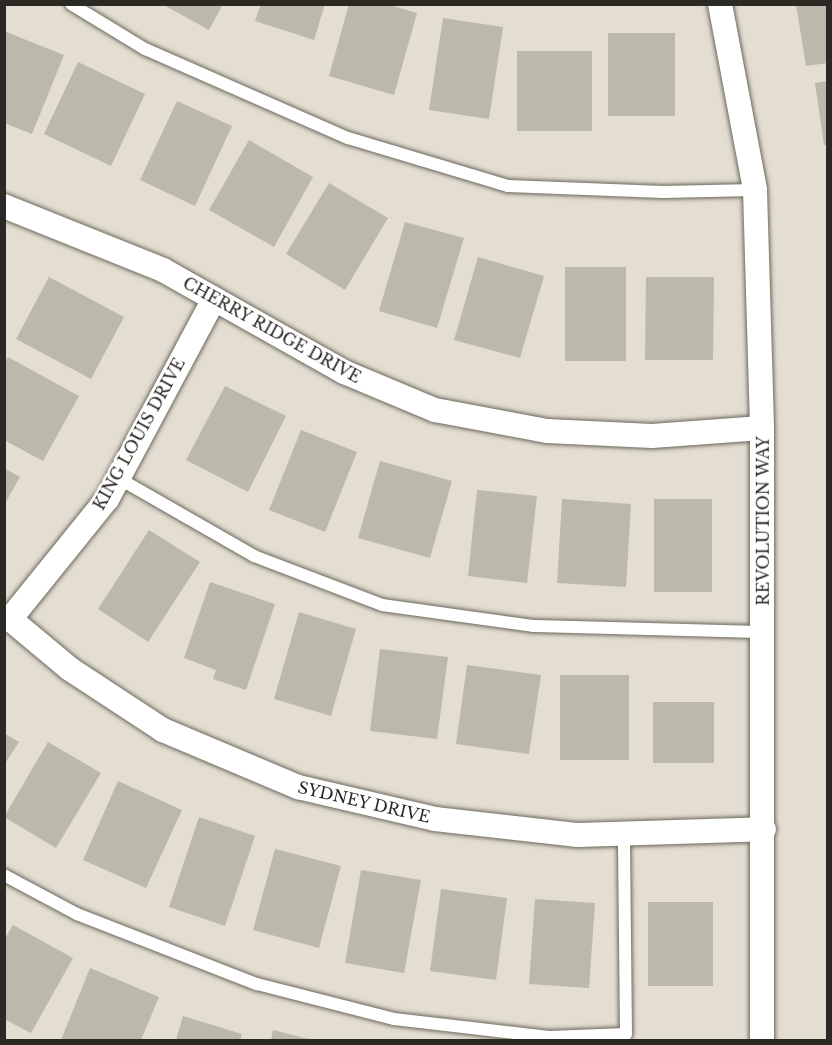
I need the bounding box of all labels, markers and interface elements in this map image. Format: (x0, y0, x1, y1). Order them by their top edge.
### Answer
street label: CHERRY RIDGE DRIVE (179, 273, 365, 387)
street label: KING LOUIS DRIVE (89, 355, 189, 513)
street label: REVOLUTION WAY (753, 436, 773, 606)
street label: SYDNEY DRIVE (296, 777, 432, 827)

